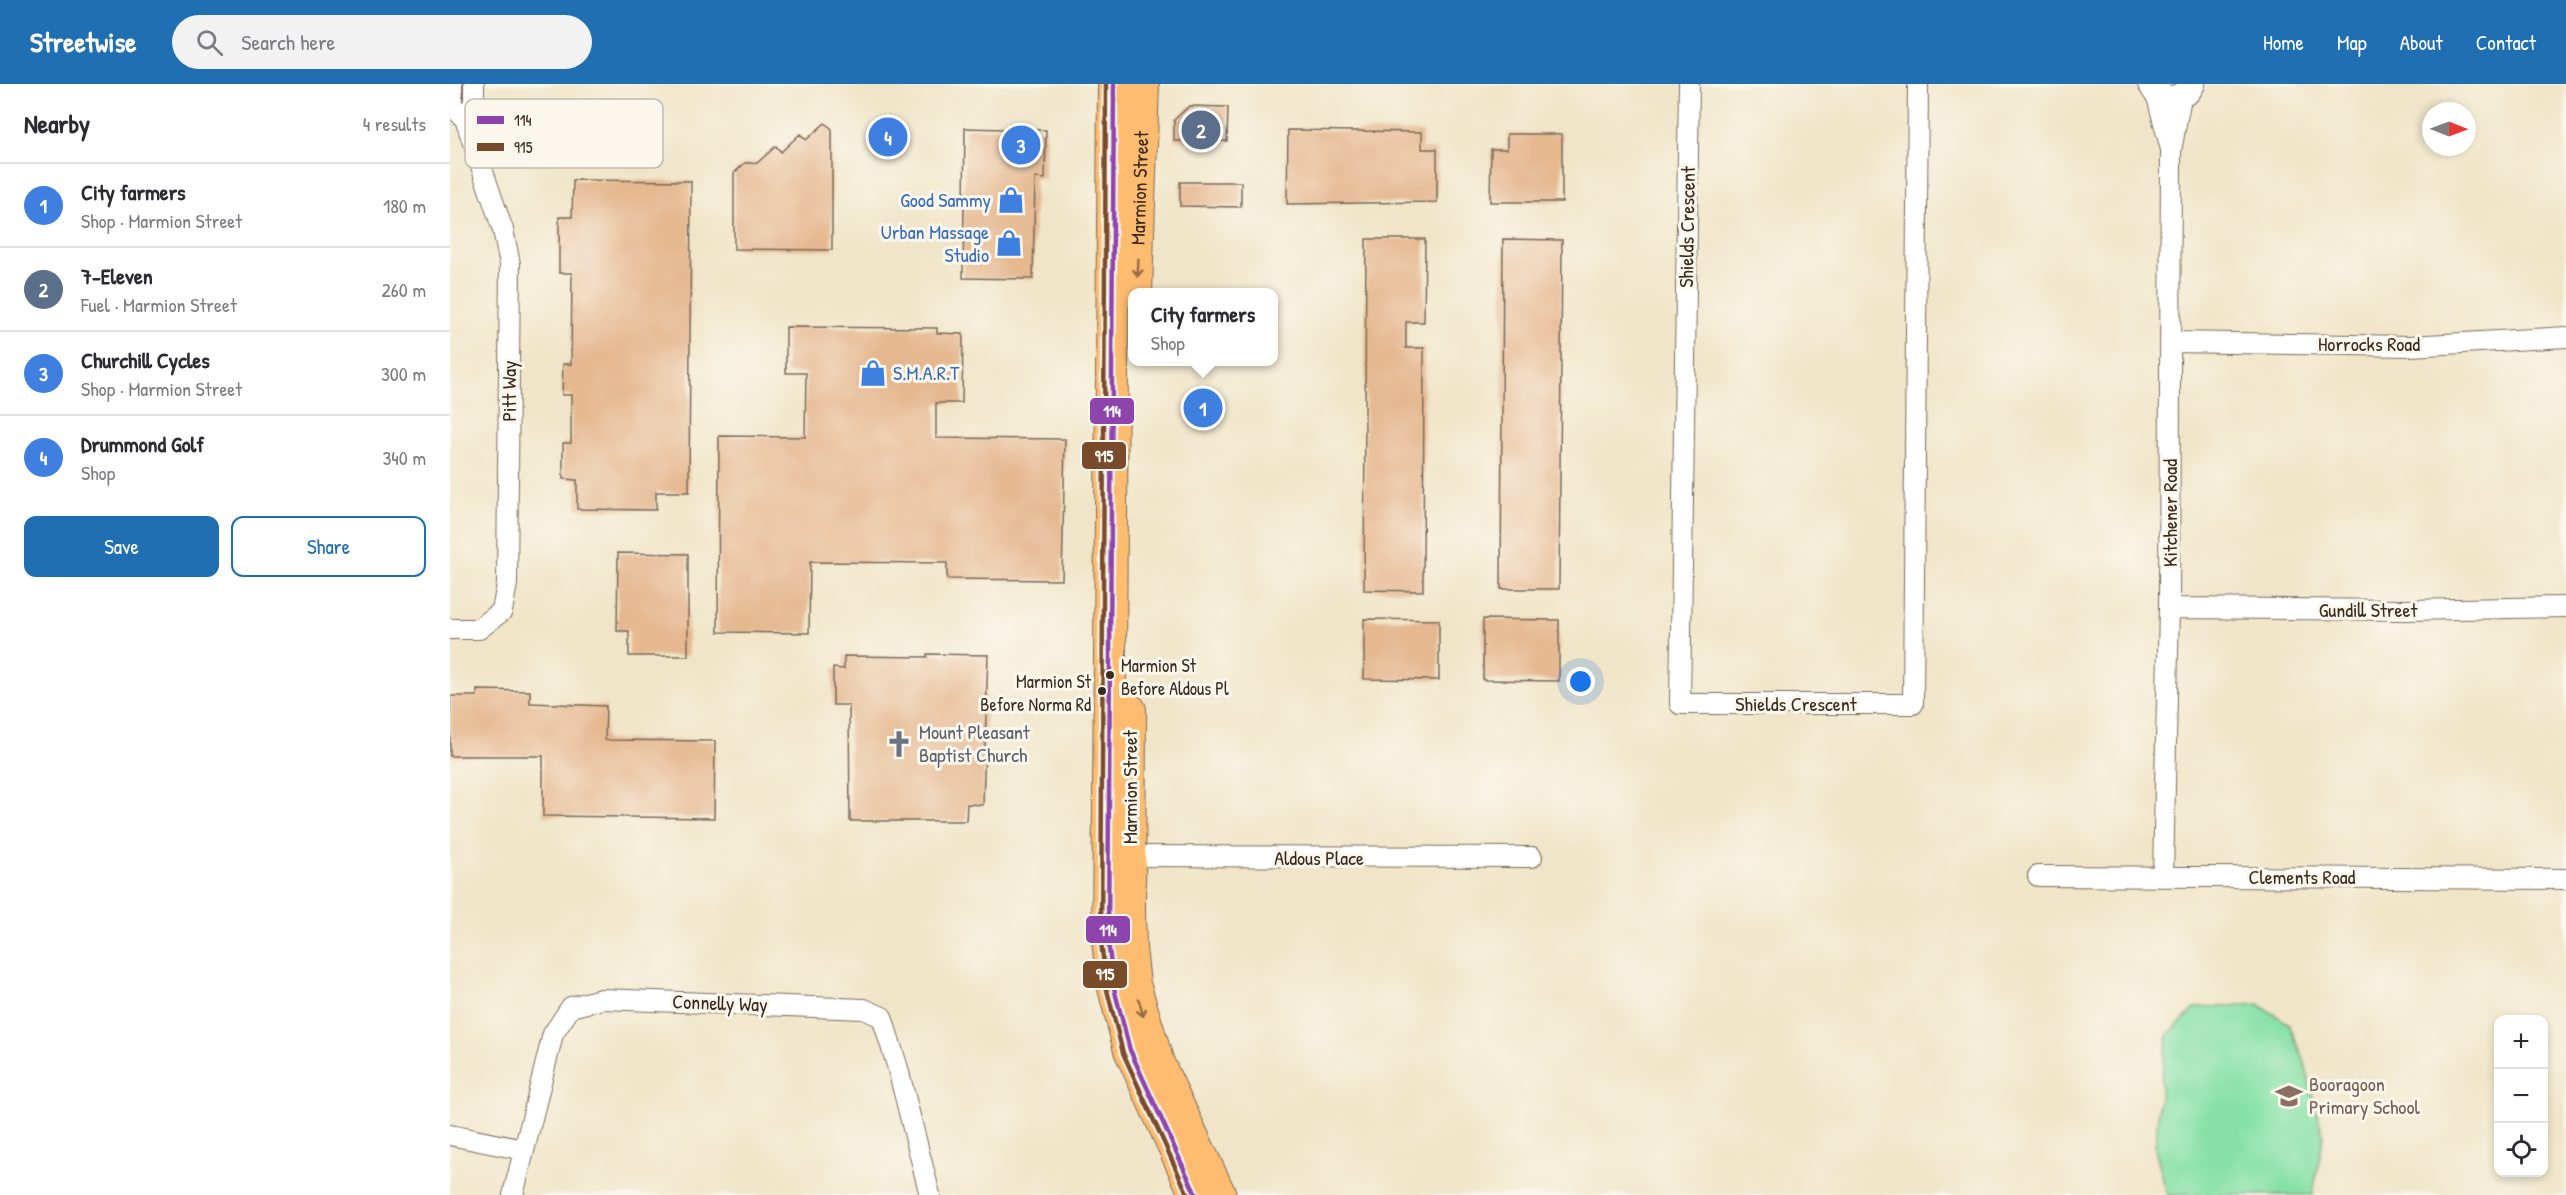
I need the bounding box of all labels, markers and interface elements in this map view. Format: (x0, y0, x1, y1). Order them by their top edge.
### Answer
search box (172, 15, 592, 69)
text: Streetwise (30, 23, 136, 61)
icon: search (193, 26, 226, 59)
text: Search here (241, 27, 335, 57)
text: Home (2263, 28, 2304, 57)
text: Map (2337, 28, 2367, 57)
text: About (2400, 28, 2443, 57)
text: Contact (2476, 28, 2536, 57)
legend (465, 99, 663, 168)
north arrow (2422, 102, 2476, 156)
text: Nearby (24, 106, 90, 141)
pin: 2 (1182, 108, 1221, 152)
text: 114 (514, 109, 532, 131)
text: 4 results (363, 110, 426, 137)
pin: 4 (868, 115, 908, 160)
pin: 3 (1002, 122, 1040, 168)
street label: Marmion Street (1124, 130, 1154, 245)
text: 915 (514, 136, 533, 158)
street label: Shields Crescent (1672, 165, 1701, 288)
text: City farmers (81, 177, 186, 207)
shop icon: Good Sammy (996, 185, 1026, 215)
place label: Good Sammy (900, 186, 991, 213)
text: 1 (40, 192, 47, 219)
text: 180 m (383, 192, 426, 219)
text: Shop · Marmion Street (81, 207, 242, 234)
place label: Urban Massage Studio (881, 218, 989, 268)
shop icon: Urban Massage Studio (994, 228, 1024, 258)
one-way arrow (1132, 258, 1143, 278)
text: 7-Eleven (81, 261, 153, 291)
text: 2 (39, 276, 48, 303)
text: 260 m (382, 276, 426, 303)
popup (1128, 288, 1278, 366)
text: Fuel · Marmion Street (81, 291, 237, 318)
text: City farmers (1151, 299, 1255, 329)
text: Shop (1151, 329, 1185, 356)
street label: Horrocks Road (2318, 330, 2420, 357)
text: Churchill Cycles (81, 345, 210, 375)
shop icon: S.M.A.R.T (858, 358, 888, 388)
place label: S.M.A.R.T (893, 359, 960, 386)
text: 3 (39, 360, 48, 387)
text: 300 m (381, 360, 426, 387)
street label: Pitt Way (495, 360, 522, 422)
text: Shop · Marmion Street (81, 375, 242, 402)
pin: 1 (1184, 386, 1222, 430)
line badge: 114 (1089, 397, 1135, 425)
text: 114 (1103, 400, 1121, 422)
text: Drummond Golf (81, 429, 204, 459)
line badge: 915 (1081, 441, 1127, 470)
text: 4 (40, 444, 47, 471)
text: 340 m (382, 444, 426, 471)
text: 915 (1095, 445, 1113, 467)
text: Shop (81, 459, 115, 486)
street label: Kitchener Road (2156, 459, 2183, 567)
button: Save (24, 516, 219, 577)
button: Share (231, 516, 426, 577)
street label: Gundill Street (2319, 596, 2418, 623)
place label: Marmion St Before Aldous Pl (1121, 653, 1229, 701)
your location (1566, 667, 1595, 696)
place label: Marmion St Before Norma Rd (980, 669, 1092, 717)
marker: Marmion St Before Aldous Pl (1104, 669, 1116, 681)
marker: Marmion St Before Norma Rd (1096, 685, 1108, 697)
street label: Shields Crescent (1735, 690, 1858, 717)
place label: Mount Pleasant Baptist Church (919, 718, 1031, 768)
church icon: Mount Pleasant Baptist Church (884, 729, 914, 759)
street label: Marmion Street (1116, 729, 1143, 844)
street label: Aldous Place (1274, 844, 1364, 871)
street label: Clements Road (2249, 863, 2356, 890)
line badge: 114 (1085, 915, 1131, 944)
text: 114 (1099, 919, 1117, 941)
line badge: 915 (1082, 960, 1128, 989)
text: 915 (1096, 963, 1114, 985)
street label: Connelly Way (672, 987, 768, 1018)
one-way arrow (1135, 998, 1147, 1017)
map controls (2494, 1015, 2548, 1177)
button: + (2494, 1015, 2548, 1069)
button: − (2494, 1069, 2548, 1123)
place label: Booragoon Primary School (2309, 1070, 2420, 1120)
school or university icon: Booragoon Primary School (2274, 1081, 2304, 1111)
button: locate (2494, 1123, 2548, 1177)

